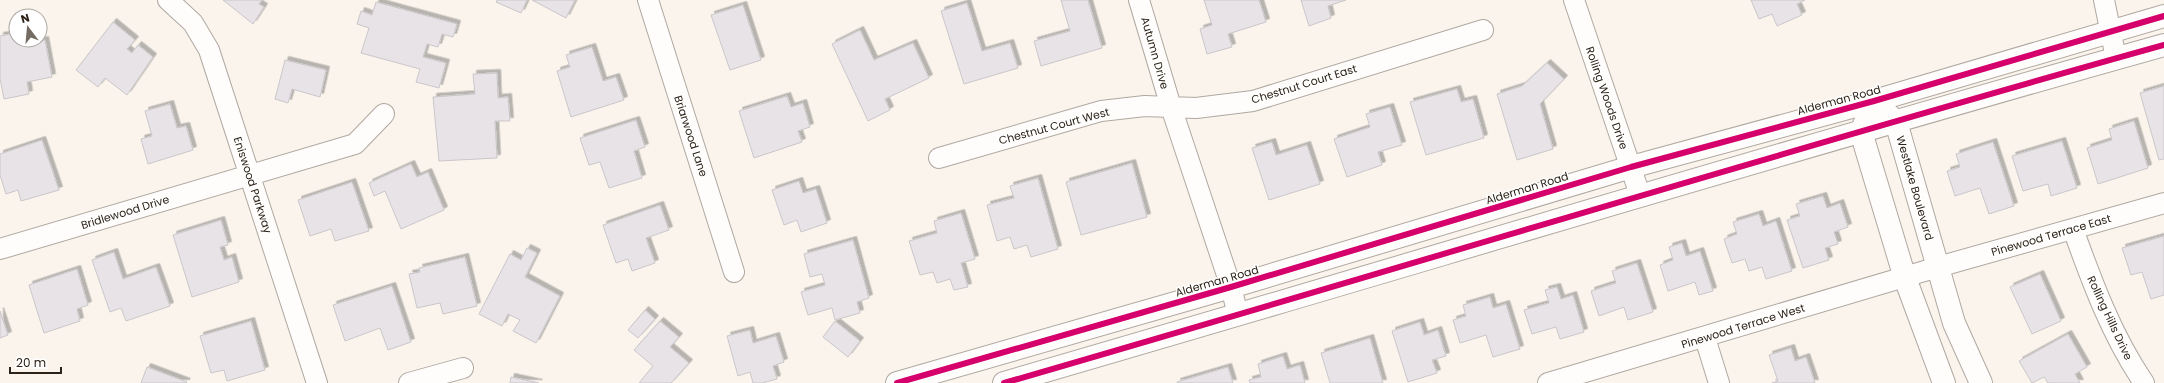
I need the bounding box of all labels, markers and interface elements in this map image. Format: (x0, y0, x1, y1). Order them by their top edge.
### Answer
north arrow (8, 8, 48, 48)
text: N (19, 10, 31, 27)
street label: Autumn Drive (1137, 15, 1173, 91)
street label: Rolling Woods Drive (1582, 44, 1632, 152)
street label: Chestnut Court East (1249, 60, 1359, 108)
street label: Alderman Road (1795, 81, 1883, 119)
street label: Briarwood Lane (670, 93, 712, 179)
street label: Chestnut Court West (997, 104, 1111, 148)
street label: Westlake Boulevard (1892, 134, 1938, 242)
street label: Eniswood Parkway (230, 135, 276, 236)
street label: Alderman Road (1484, 168, 1570, 208)
street label: Bridlewood Drive (79, 191, 171, 233)
street label: Pinewood Terrace East (1989, 210, 2113, 260)
street label: Alderman Road (1174, 261, 1260, 301)
street label: Rolling Hills Drive (2083, 273, 2137, 363)
street label: Pinewood Terrace West (1679, 300, 1807, 352)
scale bar (10, 349, 61, 375)
text: 20 m (16, 354, 46, 371)

